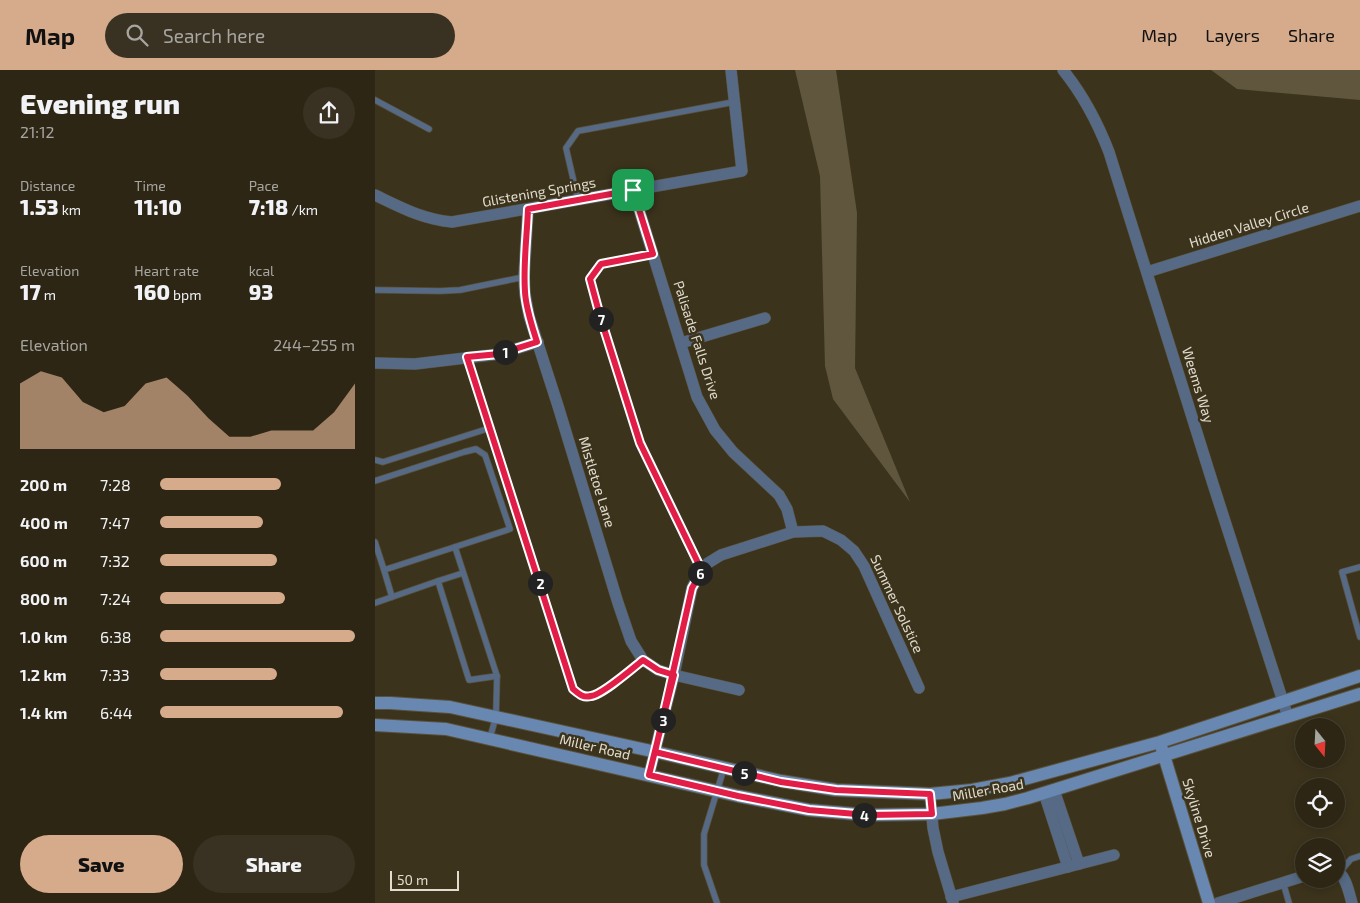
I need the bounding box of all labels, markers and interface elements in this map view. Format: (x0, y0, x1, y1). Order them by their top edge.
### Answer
search box (105, 13, 455, 58)
text: Map (25, 21, 75, 50)
icon: search (123, 21, 151, 49)
text: Search here (163, 24, 265, 47)
text: Map (1141, 24, 1177, 46)
text: Layers (1205, 24, 1260, 46)
text: Share (1288, 24, 1335, 46)
text: Evening run (20, 86, 180, 120)
button: share (303, 87, 355, 139)
text: 21:12 (20, 122, 55, 141)
pin (612, 169, 654, 211)
street label: Glistening Springs (481, 173, 597, 210)
icon: arrive (619, 176, 647, 204)
text: Distance (20, 177, 75, 194)
text: Time (134, 177, 166, 194)
text: Pace (249, 177, 279, 194)
text: 1.53 (20, 194, 59, 219)
text: 11:10 (134, 194, 182, 219)
text: 7:18 (249, 194, 288, 219)
street label: Hidden Valley Circle (1187, 198, 1311, 251)
text: km (59, 201, 81, 218)
text: /km (288, 201, 318, 218)
text: Elevation (20, 262, 79, 279)
text: Heart rate (134, 262, 199, 279)
text: kcal (249, 262, 274, 279)
street label: Palisade Falls Drive (670, 278, 725, 401)
text: 17 (20, 279, 41, 304)
text: 160 (134, 279, 170, 304)
text: 93 (249, 279, 273, 304)
text: m (41, 286, 56, 303)
text: bpm (170, 286, 201, 303)
pin: 7 (589, 306, 613, 332)
text: 7 (598, 311, 605, 328)
text: Elevation (20, 335, 88, 354)
text: 244–255 m (273, 335, 355, 354)
pin: 1 (493, 340, 517, 364)
text: 1 (502, 344, 509, 361)
street label: Weems Way (1179, 345, 1218, 425)
street label: Mistletoe Lane (576, 434, 619, 529)
text: 200 m (20, 475, 67, 494)
text: 7:28 (100, 475, 131, 494)
text: 400 m (20, 513, 68, 532)
text: 7:47 (100, 513, 130, 532)
text: 600 m (20, 551, 67, 570)
text: 7:32 (100, 551, 130, 570)
street label: Summer Solstice (867, 552, 928, 656)
pin: 6 (687, 560, 713, 586)
text: 6 (696, 565, 705, 582)
pin: 2 (527, 570, 553, 596)
text: 2 (536, 575, 545, 592)
text: 800 m (20, 589, 68, 608)
text: 7:24 (100, 589, 131, 608)
text: 1.0 km (20, 627, 67, 646)
text: 6:38 (100, 627, 132, 646)
text: 1.2 km (20, 665, 67, 684)
text: 7:33 (100, 665, 130, 684)
text: 1.4 km (20, 703, 67, 722)
text: 6:44 (100, 703, 133, 722)
pin: 3 (651, 708, 675, 732)
text: 3 (660, 712, 667, 729)
north arrow (1295, 718, 1345, 768)
map controls (1295, 718, 1345, 888)
street label: Miller Road (558, 730, 632, 763)
pin: 5 (731, 760, 757, 786)
text: 5 (741, 765, 748, 782)
street label: Miller Road (951, 775, 1025, 804)
street label: Skyline Drive (1179, 776, 1220, 860)
button: locate (1295, 778, 1345, 828)
pin: 4 (851, 802, 877, 828)
text: 4 (860, 807, 869, 824)
button: Save (20, 835, 183, 893)
button: Share (193, 835, 355, 893)
button: layers (1295, 838, 1345, 888)
scale bar (390, 868, 459, 891)
text: 50 m (397, 871, 428, 888)

